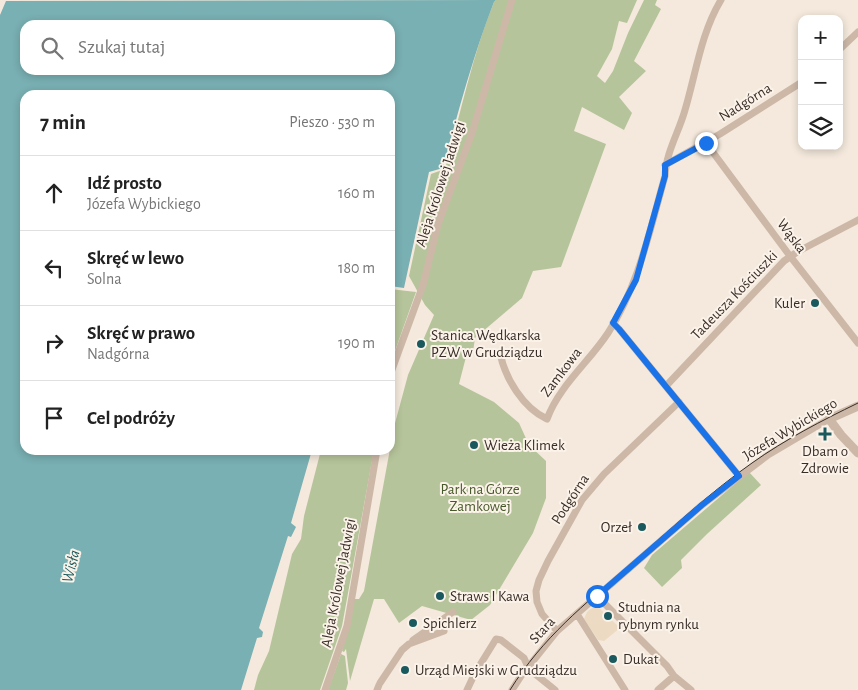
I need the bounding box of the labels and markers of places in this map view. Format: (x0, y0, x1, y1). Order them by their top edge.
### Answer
place label: Kuler (774, 296, 805, 311)
marker: Kuler (809, 297, 821, 309)
place label: Stanica Wędkarska PZW w Grudziądzu (431, 328, 543, 360)
marker: Stanica Wędkarska PZW w Grudziądzu (415, 338, 427, 350)
marker: Dbam o Zdrowie (819, 428, 831, 440)
place label: Wieża Klimek (484, 438, 565, 453)
marker: Wieża Klimek (468, 439, 480, 451)
place label: Dbam o Zdrowie (801, 444, 849, 476)
place label: Orzeł (601, 520, 632, 535)
marker: Orzeł (636, 521, 648, 533)
place label: Straws I Kawa (450, 589, 530, 604)
marker: Straws I Kawa (434, 590, 446, 602)
place label: Studnia na rybnym rynku (618, 600, 699, 632)
marker: Studnia na rybnym rynku (602, 610, 614, 622)
place label: Spichlerz (423, 616, 477, 631)
marker: Spichlerz (407, 617, 419, 629)
place label: Dukat (623, 652, 659, 667)
marker: Dukat (607, 653, 619, 665)
place label: Urząd Miejski w Grudziądzu (415, 663, 577, 678)
marker: Urząd Miejski w Grudziądzu (399, 664, 411, 676)

